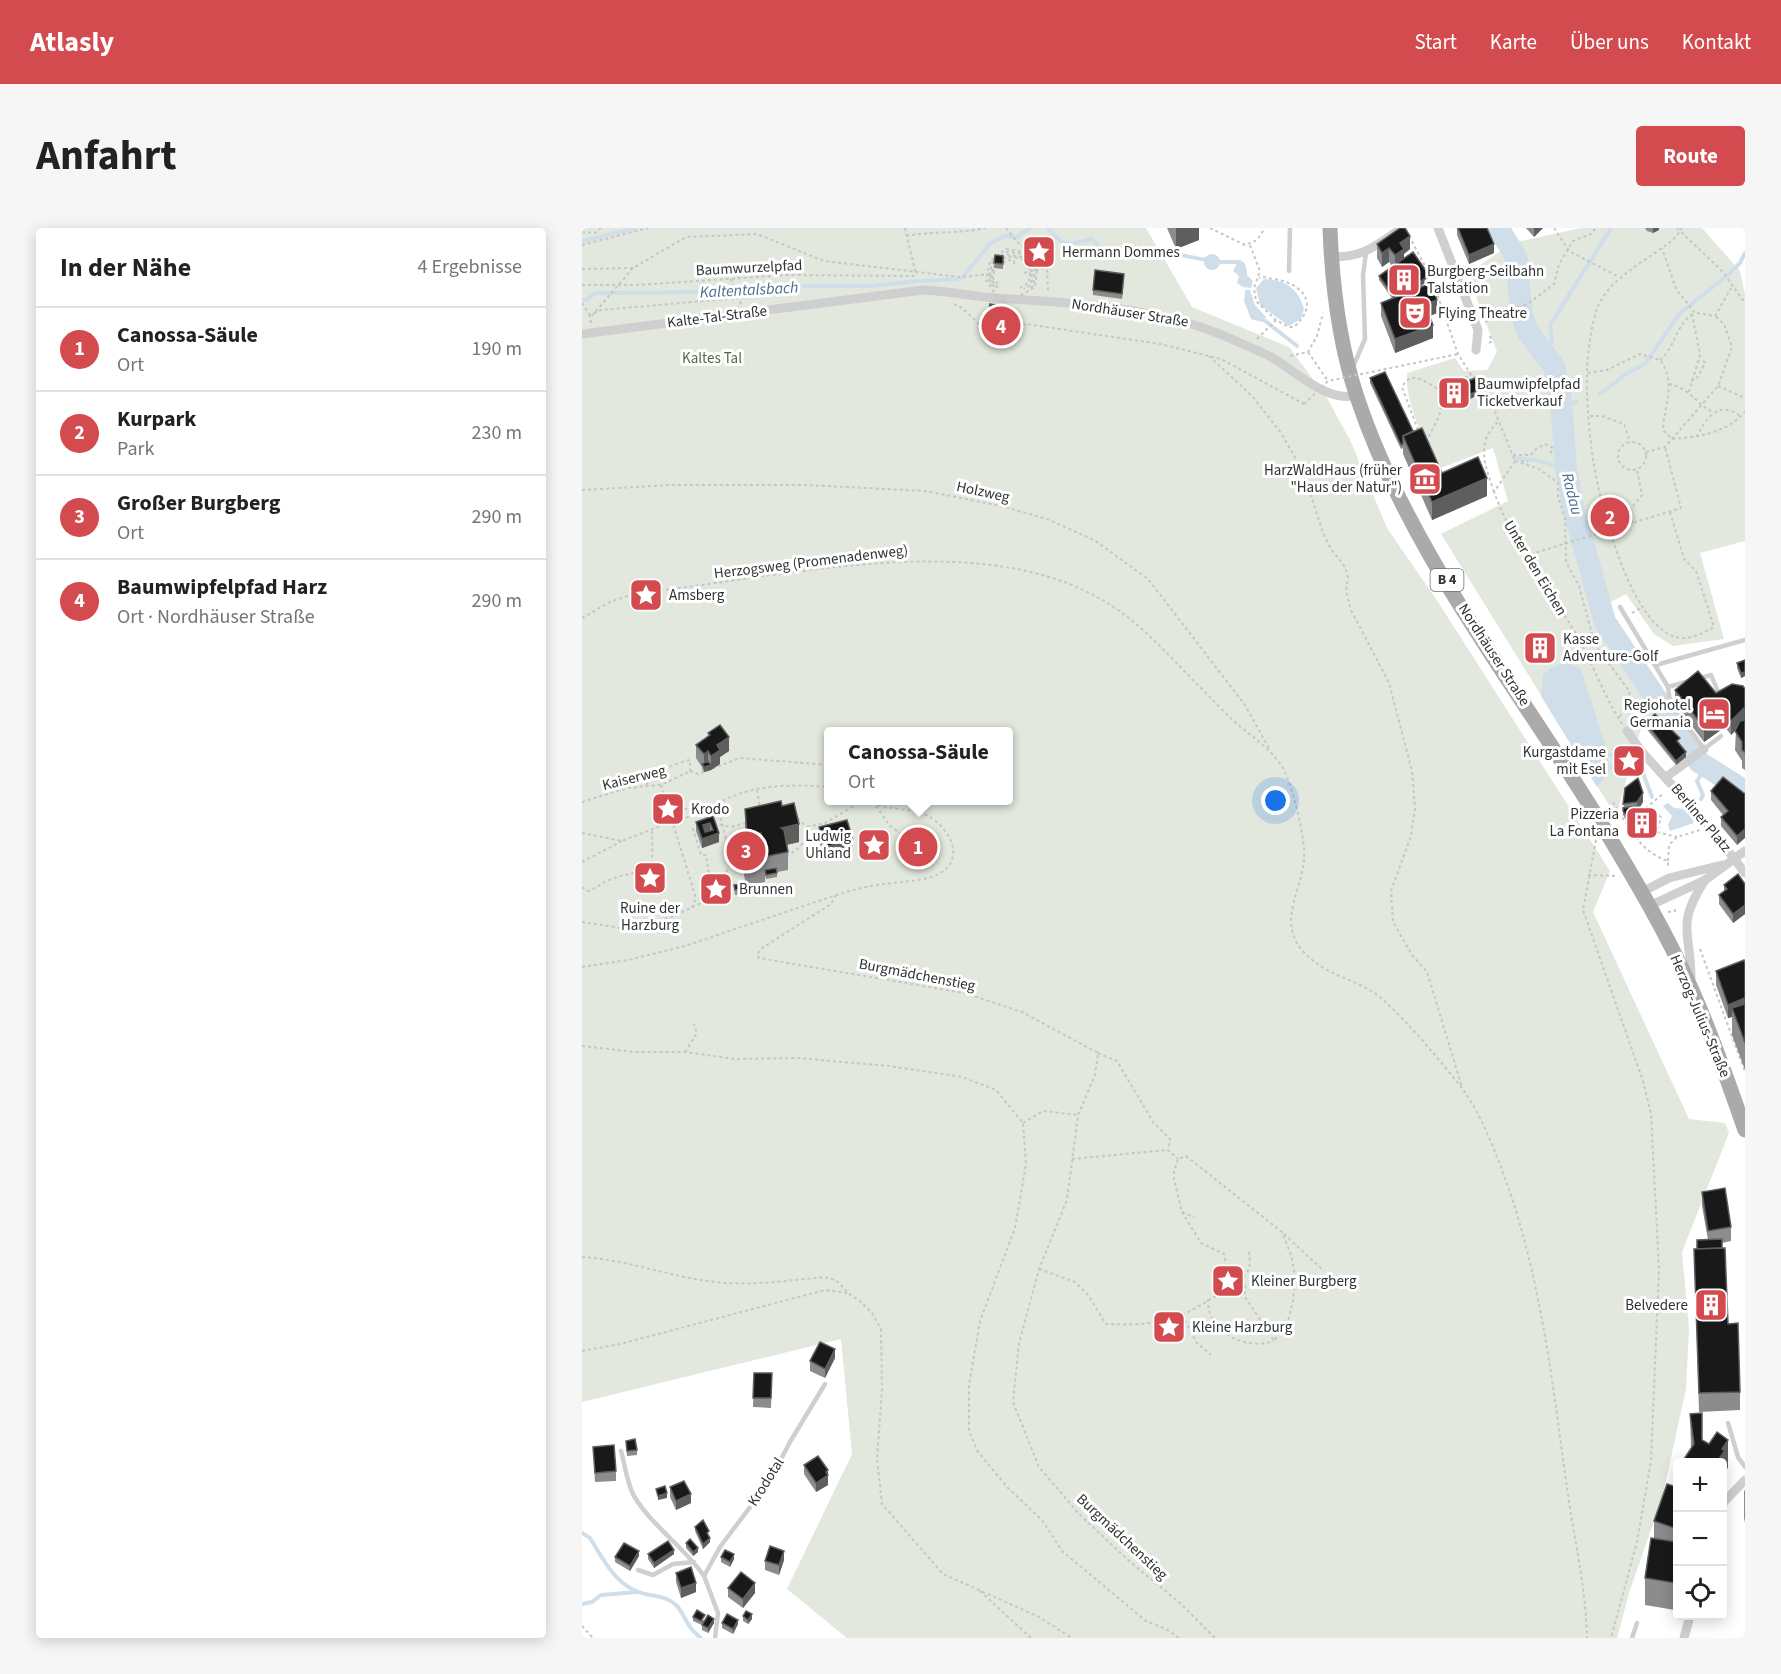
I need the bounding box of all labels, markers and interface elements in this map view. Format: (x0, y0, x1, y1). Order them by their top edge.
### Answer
text: Atlasly (30, 22, 114, 62)
text: Start (1414, 27, 1457, 57)
text: Karte (1490, 27, 1537, 57)
text: Über uns (1570, 27, 1649, 57)
text: Kontakt (1682, 27, 1751, 57)
text: Anfahrt (36, 126, 177, 186)
button: Route (1636, 126, 1745, 186)
place icon: Hermann Dommes (1021, 234, 1057, 270)
place label: Hermann Dommes (1062, 242, 1180, 263)
text: In der Nähe (60, 249, 191, 286)
text: 4 Ergebnisse (417, 253, 522, 281)
street label: Baumwurzelpfad (695, 255, 803, 281)
place label: Burgberg-Seilbahn Talstation (1427, 261, 1544, 299)
building icon: Burgberg-Seilbahn Talstation (1386, 262, 1422, 298)
water label: Kaltentalsbach (699, 276, 799, 304)
street label: Nordhäuser Straße (1070, 293, 1190, 333)
theatre icon: Flying Theatre (1397, 295, 1433, 331)
street label: Kalte-Tal-Straße (666, 300, 768, 334)
place label: Flying Theatre (1438, 303, 1527, 324)
pin: 4 (982, 304, 1020, 348)
text: Canossa-Säule (117, 319, 258, 351)
text: 1 (74, 335, 85, 363)
text: 190 m (472, 335, 522, 363)
park label: Kaltes Tal (682, 348, 742, 369)
text: Ort (117, 351, 144, 379)
place label: Baumwipfelpfad Ticketverkauf (1477, 374, 1581, 412)
building icon: Baumwipfelpfad Ticketverkauf (1436, 375, 1472, 411)
text: Kurpark (117, 403, 196, 435)
text: 2 (74, 419, 85, 447)
text: 230 m (472, 419, 522, 447)
text: Park (117, 435, 154, 463)
place label: HarzWaldHaus (früher "Haus der Natur") (1264, 460, 1403, 498)
museum icon: HarzWaldHaus (früher "Haus der Natur") (1407, 461, 1443, 497)
water label: Radau (1556, 471, 1588, 517)
street label: Holzweg (955, 476, 1012, 508)
text: Großer Burgberg (117, 487, 281, 519)
pin: 2 (1590, 494, 1630, 540)
text: 3 (74, 503, 85, 531)
text: 290 m (472, 503, 522, 531)
street label: Unter den Eichen (1498, 516, 1572, 620)
text: Ort (117, 519, 144, 547)
street label: Herzogsweg (Promenadenweg) (713, 540, 909, 584)
road number: B 4 (1430, 569, 1464, 591)
text: Baumwipfelpfad Harz (117, 571, 327, 603)
place icon: Amsberg (628, 577, 664, 613)
place label: Amsberg (669, 585, 725, 606)
text: 4 (74, 587, 85, 615)
text: 290 m (472, 587, 522, 615)
street label: Nordhäuser Straße (1453, 600, 1535, 710)
text: Ort · Nordhäuser Straße (117, 603, 315, 631)
place label: Kasse Adventure-Golf (1563, 629, 1659, 667)
building icon: Kasse Adventure-Golf (1522, 630, 1558, 666)
place label: Regiohotel Germania (1624, 695, 1691, 733)
hotel icon: Regiohotel Germania (1696, 696, 1732, 732)
popup (824, 727, 1013, 805)
text: Canossa-Säule (848, 736, 989, 768)
place label: Kurgastdame mit Esel (1523, 742, 1606, 780)
place icon: Kurgastdame mit Esel (1611, 743, 1647, 779)
street label: Kaiserweg (600, 760, 668, 796)
text: Ort (848, 768, 875, 796)
street label: Berliner Platz (1666, 779, 1736, 857)
your location (1261, 786, 1290, 815)
place icon: Krodo (650, 791, 686, 827)
place label: Krodo (691, 799, 729, 820)
place label: Pizzeria La Fontana (1550, 804, 1619, 842)
building icon: Pizzeria La Fontana (1624, 805, 1660, 841)
pin: 1 (898, 824, 938, 870)
place label: Ludwig Uhland (805, 826, 851, 864)
place icon: Ludwig Uhland (856, 827, 892, 863)
pin: 3 (726, 828, 766, 874)
place icon: Ruine der Harzburg (632, 860, 668, 896)
place icon: Brunnen (698, 871, 734, 907)
place label: Brunnen (739, 879, 793, 900)
place label: Ruine der Harzburg (620, 898, 681, 936)
street label: Herzog-Julius-Straße (1665, 951, 1735, 1081)
street label: Burgmädchenstieg (857, 953, 977, 997)
place icon: Kleiner Burgberg (1210, 1263, 1246, 1299)
place label: Kleiner Burgberg (1251, 1271, 1357, 1292)
building icon: Belvedere (1693, 1287, 1729, 1323)
place label: Belvedere (1625, 1295, 1688, 1316)
place icon: Kleine Harzburg (1151, 1309, 1187, 1345)
place label: Kleine Harzburg (1192, 1317, 1293, 1338)
street label: Krodotal (743, 1453, 789, 1511)
map controls (1673, 1458, 1727, 1620)
button: + (1673, 1458, 1727, 1512)
street label: Burgmädchenstieg (1072, 1489, 1173, 1585)
button: − (1673, 1512, 1727, 1566)
button: locate (1673, 1566, 1727, 1620)

